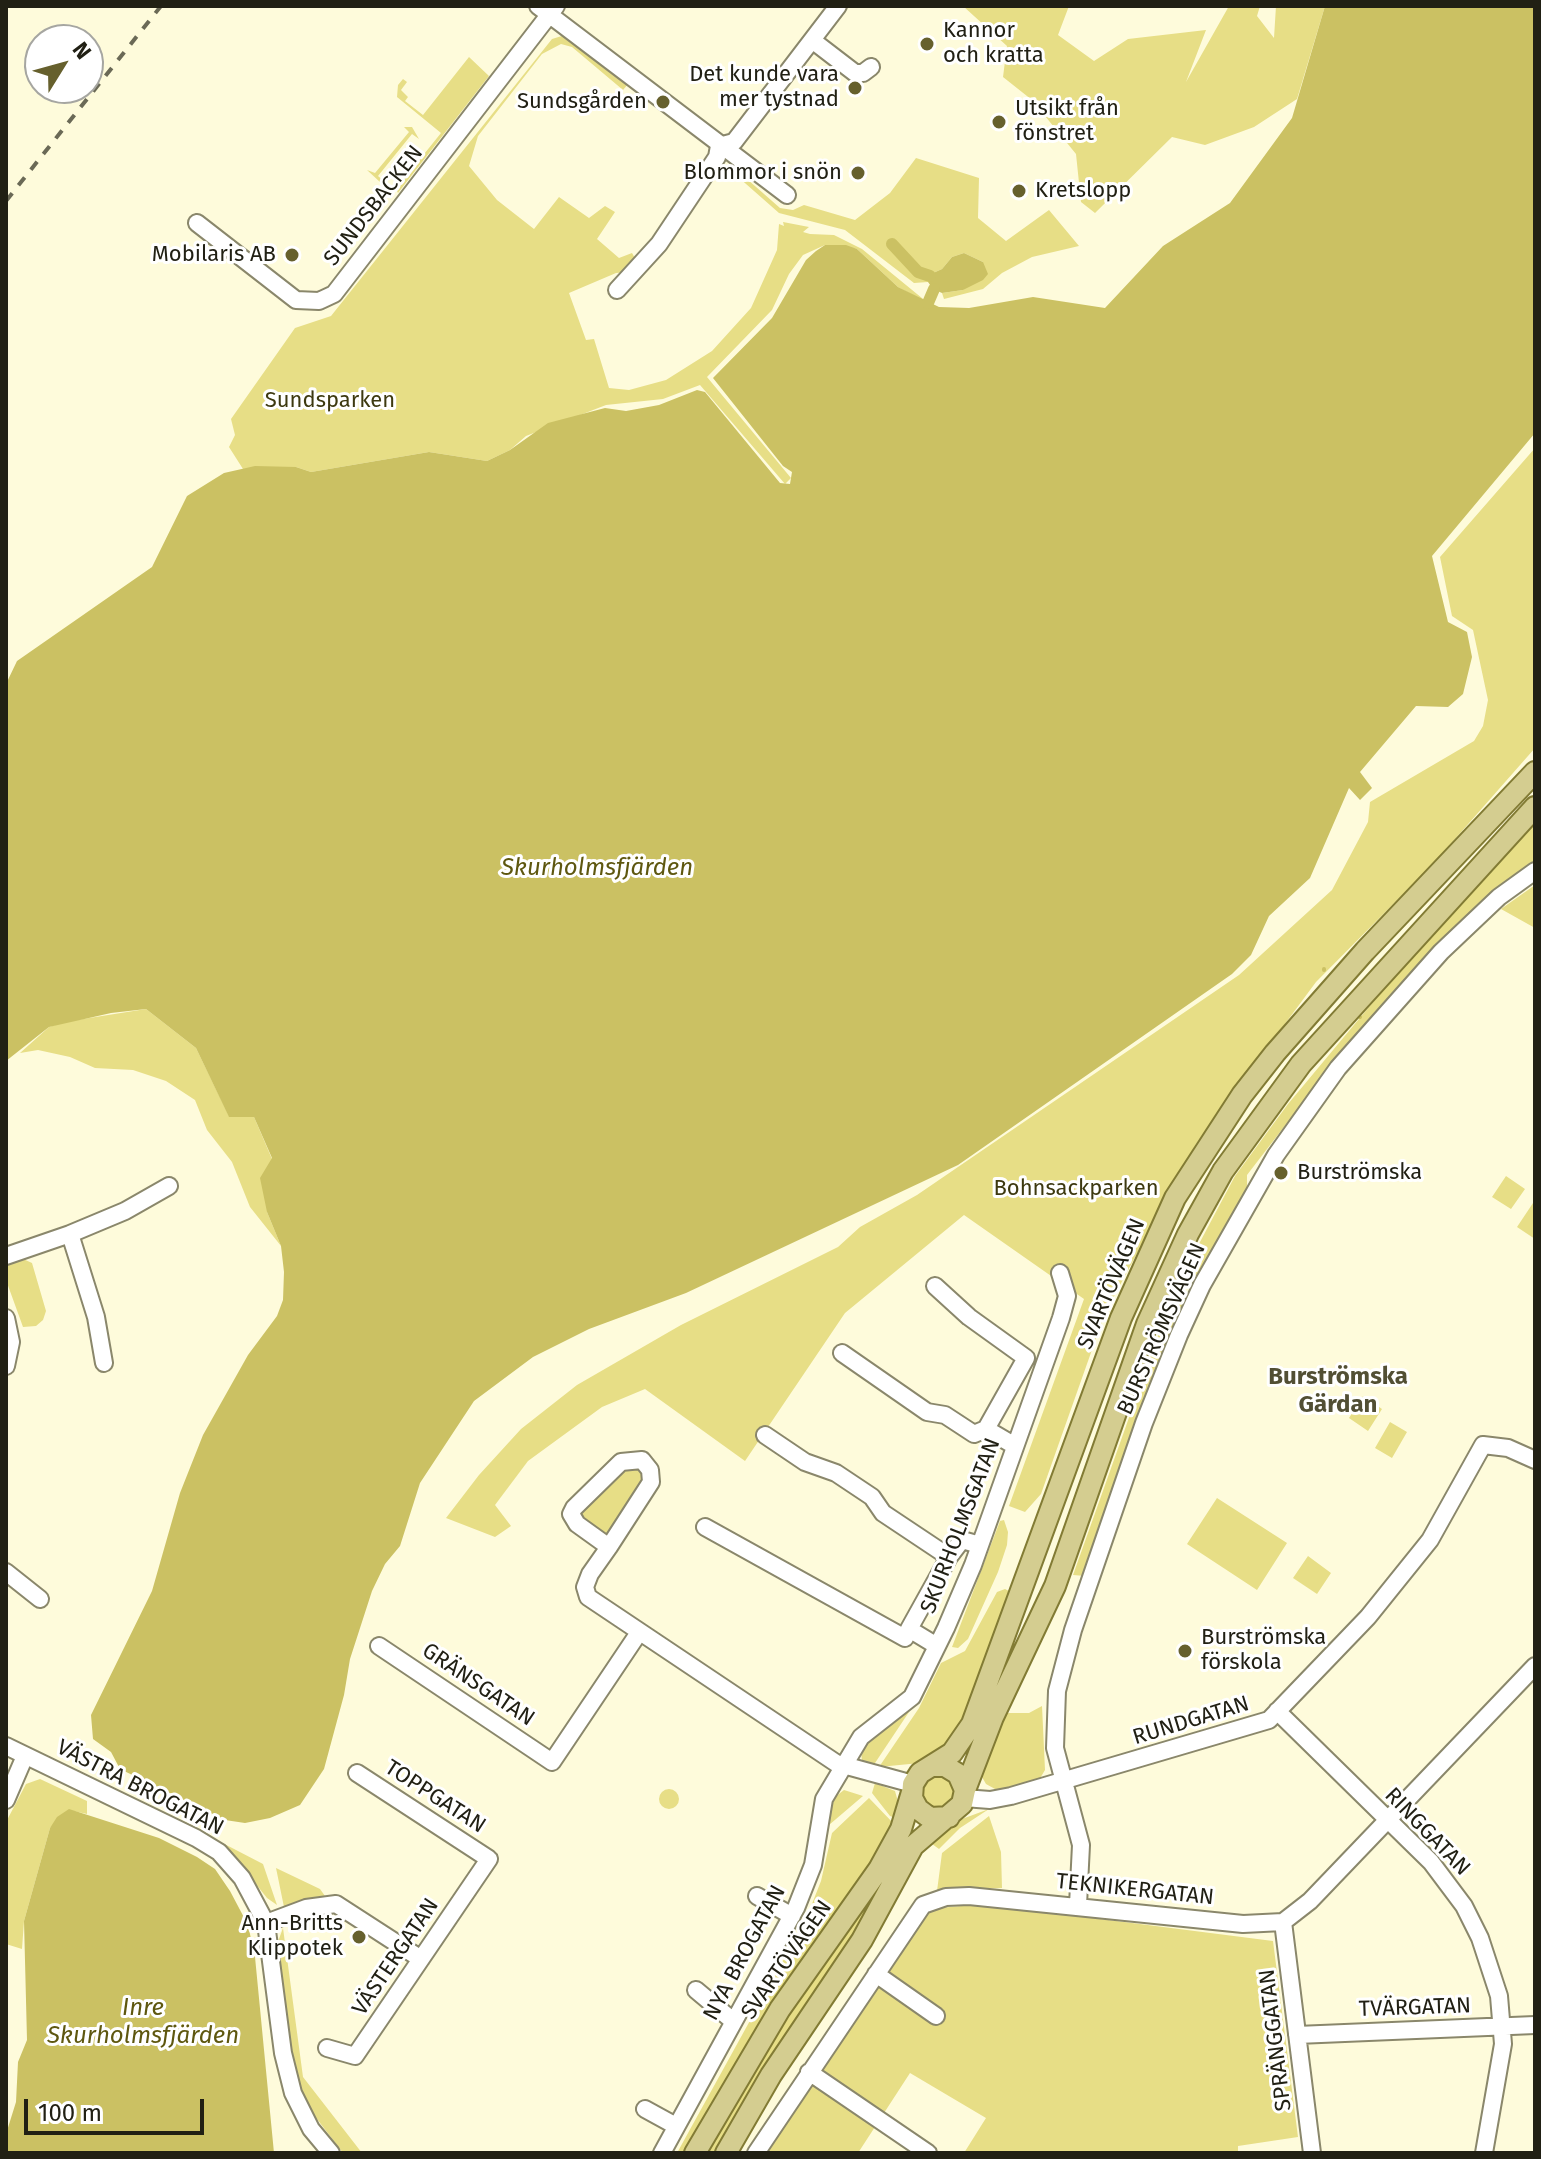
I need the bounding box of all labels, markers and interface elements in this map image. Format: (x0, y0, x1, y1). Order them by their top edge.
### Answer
place label: Kannor och kratta (943, 18, 1044, 70)
north arrow (24, 24, 104, 104)
marker: Kannor och kratta (918, 35, 936, 53)
text: N (67, 37, 97, 64)
place label: Det kunde vara mer tystnad (689, 62, 839, 114)
marker: Det kunde vara mer tystnad (846, 79, 864, 97)
place label: Sundsgården (517, 89, 647, 115)
marker: Sundsgården (654, 93, 672, 111)
place label: Utsikt från fönstret (1015, 96, 1119, 148)
marker: Utsikt från fönstret (990, 113, 1008, 131)
street label: SUNDSBACKEN (319, 141, 429, 271)
place label: Blommor i snön (684, 160, 842, 186)
marker: Blommor i snön (849, 164, 867, 182)
place label: Kretslopp (1035, 178, 1131, 204)
marker: Kretslopp (1010, 182, 1028, 200)
place label: Mobilaris AB (152, 242, 276, 268)
marker: Mobilaris AB (283, 246, 301, 264)
park label: Sundsparken (265, 388, 395, 414)
water label: Skurholmsfjärden (501, 854, 693, 882)
place label: Burströmska (1297, 1160, 1422, 1186)
marker: Burströmska (1272, 1164, 1290, 1182)
park label: Bohnsackparken (993, 1176, 1159, 1202)
street label: SVARTÖVÄGEN (1073, 1215, 1151, 1353)
street label: BURSTRÖMSVÄGEN (1112, 1239, 1212, 1419)
district label: Burströmska Gärdan (1268, 1363, 1408, 1419)
street label: SKURHOLMSGATAN (915, 1435, 1007, 1617)
place label: Burströmska förskola (1201, 1625, 1326, 1676)
street label: GRÄNSGATAN (417, 1638, 539, 1732)
marker: Burströmska förskola (1176, 1642, 1194, 1660)
street label: RUNDGATAN (1130, 1691, 1252, 1751)
street label: VÄSTRA BROGATAN (52, 1734, 228, 1842)
street label: TOPPGATAN (380, 1755, 490, 1839)
street label: RINGGATAN (1379, 1783, 1475, 1881)
street label: TEKNIKERGATAN (1055, 1869, 1215, 1911)
street label: NYA BROGATAN (698, 1881, 792, 2025)
street label: VÄSTERGATAN (347, 1893, 445, 2021)
street label: SVARTÖVÄGEN (736, 1895, 838, 2025)
place label: Ann-Britts Klippotek (242, 1911, 343, 1962)
marker: Ann-Britts Klippotek (350, 1928, 368, 1946)
street label: SPRÄNGGATAN (1254, 1967, 1298, 2113)
street label: TVÄRGATAN (1358, 1993, 1472, 2023)
water label: Inre Skurholmsfjärden (47, 1994, 239, 2050)
scale bar (28, 2083, 208, 2133)
text: 100 m (38, 2099, 102, 2127)

